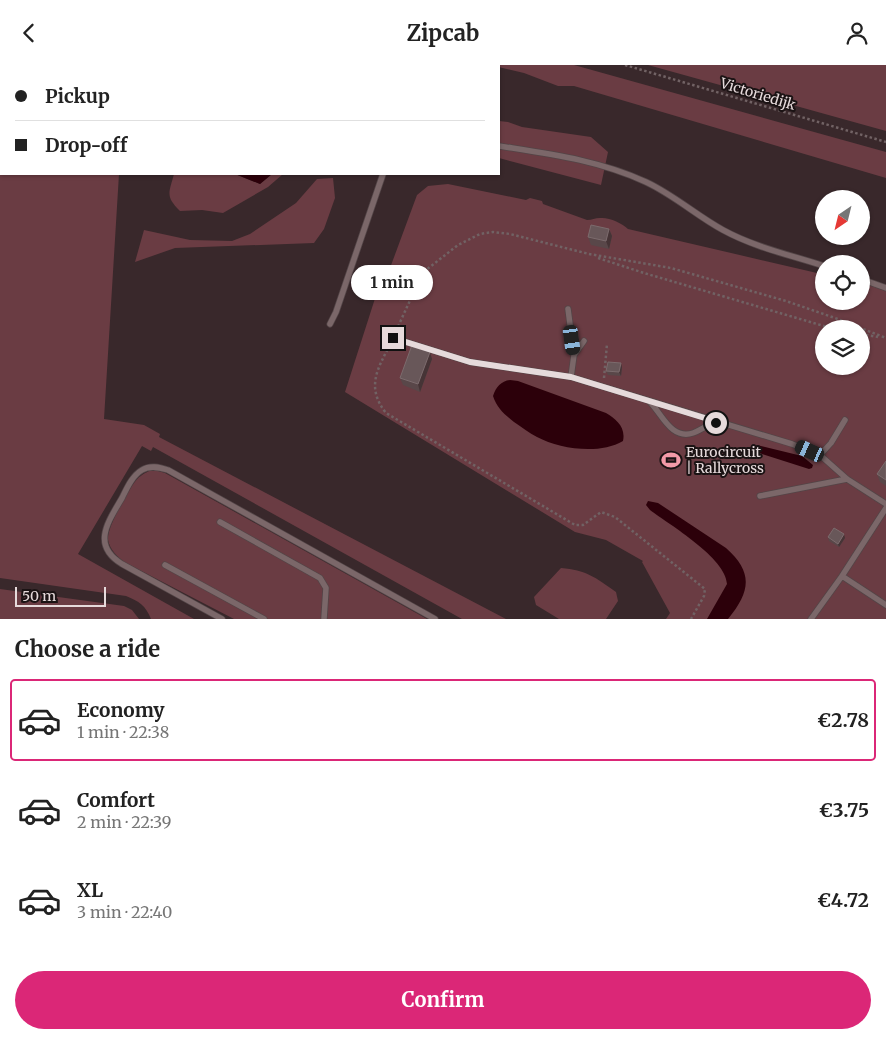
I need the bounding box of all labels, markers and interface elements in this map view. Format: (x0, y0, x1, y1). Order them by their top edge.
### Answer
icon: back (15, 19, 43, 47)
text: Zipcab (407, 19, 479, 47)
icon: person (843, 19, 871, 47)
street label: Victoriedijk (717, 74, 798, 114)
text: Pickup (45, 84, 110, 108)
text: Drop-off (45, 133, 127, 157)
north arrow (815, 190, 870, 245)
map controls (815, 190, 870, 375)
button: locate (815, 255, 870, 310)
callout: 1 min (352, 265, 434, 301)
text: 1 min (370, 272, 414, 292)
button: layers (815, 320, 870, 375)
car (562, 324, 581, 356)
route end (382, 327, 404, 349)
route start (705, 412, 727, 434)
car (793, 438, 826, 464)
place label: Eurocircuit | Rallycross (686, 443, 764, 477)
sports icon: Eurocircuit | Rallycross (660, 449, 682, 471)
scale bar (15, 584, 106, 607)
text: 50 m (22, 587, 56, 605)
text: Choose a ride (15, 635, 160, 663)
icon: car (17, 698, 62, 743)
text: Economy (77, 698, 165, 722)
text: €2.78 (817, 708, 869, 732)
text: 1 min · 22:38 (77, 722, 169, 742)
icon: car (17, 788, 62, 833)
text: Comfort (77, 788, 155, 812)
text: €3.75 (819, 798, 869, 822)
text: 2 min · 22:39 (77, 812, 171, 832)
icon: car (17, 878, 62, 923)
text: XL (77, 878, 103, 902)
text: €4.72 (817, 888, 869, 912)
text: 3 min · 22:40 (77, 902, 172, 922)
button: Confirm (15, 971, 871, 1029)

